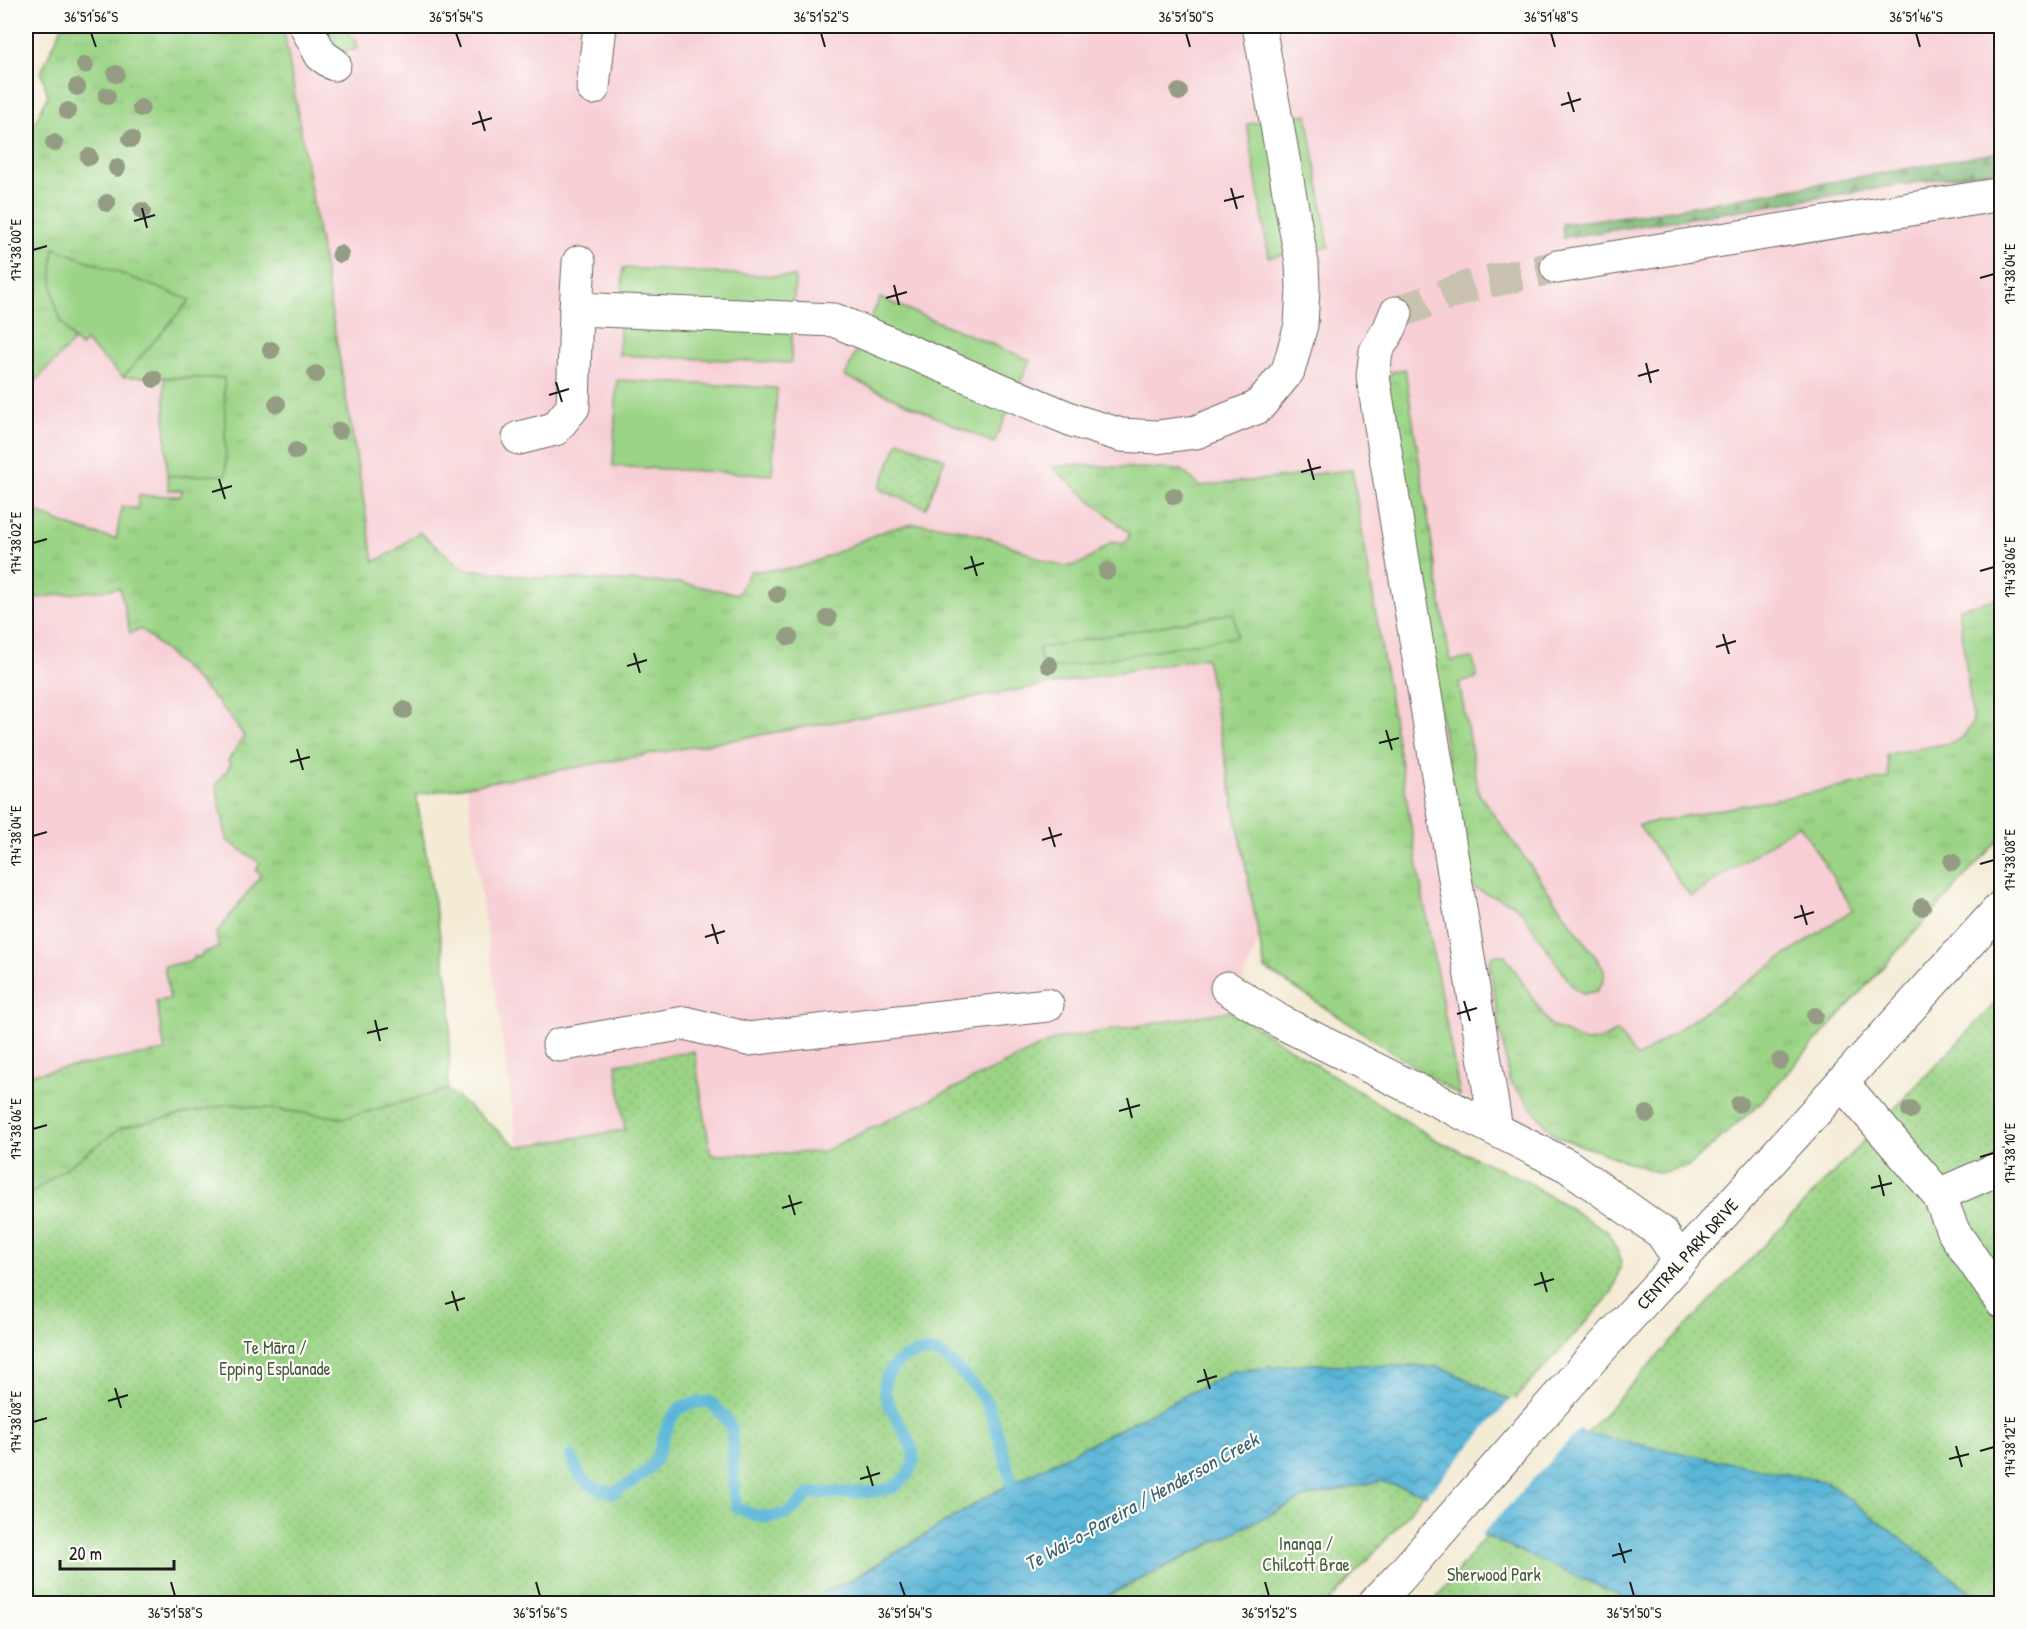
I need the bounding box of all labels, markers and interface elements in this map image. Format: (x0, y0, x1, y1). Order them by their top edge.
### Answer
text: 36°51'56"S (64, 6, 118, 27)
text: 36°51'54"S (429, 6, 483, 27)
text: 36°51'52"S (793, 6, 849, 27)
text: 36°51'50"S (1159, 6, 1214, 27)
text: 36°51'48"S (1524, 6, 1578, 27)
text: 36°51'46"S (1889, 6, 1943, 27)
text: 174°38'00"E (5, 218, 26, 281)
text: 174°38'04"E (1999, 243, 2020, 305)
text: 174°38'02"E (5, 511, 26, 574)
text: 174°38'06"E (1999, 536, 2020, 598)
text: 174°38'04"E (5, 805, 26, 867)
text: 174°38'08"E (1999, 829, 2020, 891)
text: 174°38'06"E (5, 1098, 26, 1160)
text: 174°38'10"E (1999, 1122, 2020, 1184)
street label: CENTRAL PARK DRIVE (1630, 1193, 1744, 1315)
park label: Te Māra / Epping Esplanade (219, 1335, 331, 1381)
text: 174°38'08"E (5, 1391, 26, 1453)
text: 174°38'12"E (1999, 1416, 2020, 1478)
water label: Te Wai-o-Pareira / Henderson Creek (1019, 1424, 1264, 1577)
park label: Inanga / Chilcott Brae (1262, 1531, 1350, 1577)
scale bar (60, 1533, 174, 1571)
text: 20 m (69, 1541, 102, 1566)
park label: Sherwood Park (1447, 1562, 1542, 1587)
text: 36°51'58"S (148, 1602, 202, 1623)
text: 36°51'56"S (513, 1602, 567, 1623)
text: 36°51'54"S (878, 1602, 932, 1623)
text: 36°51'52"S (1241, 1602, 1297, 1623)
text: 36°51'50"S (1607, 1602, 1662, 1623)

